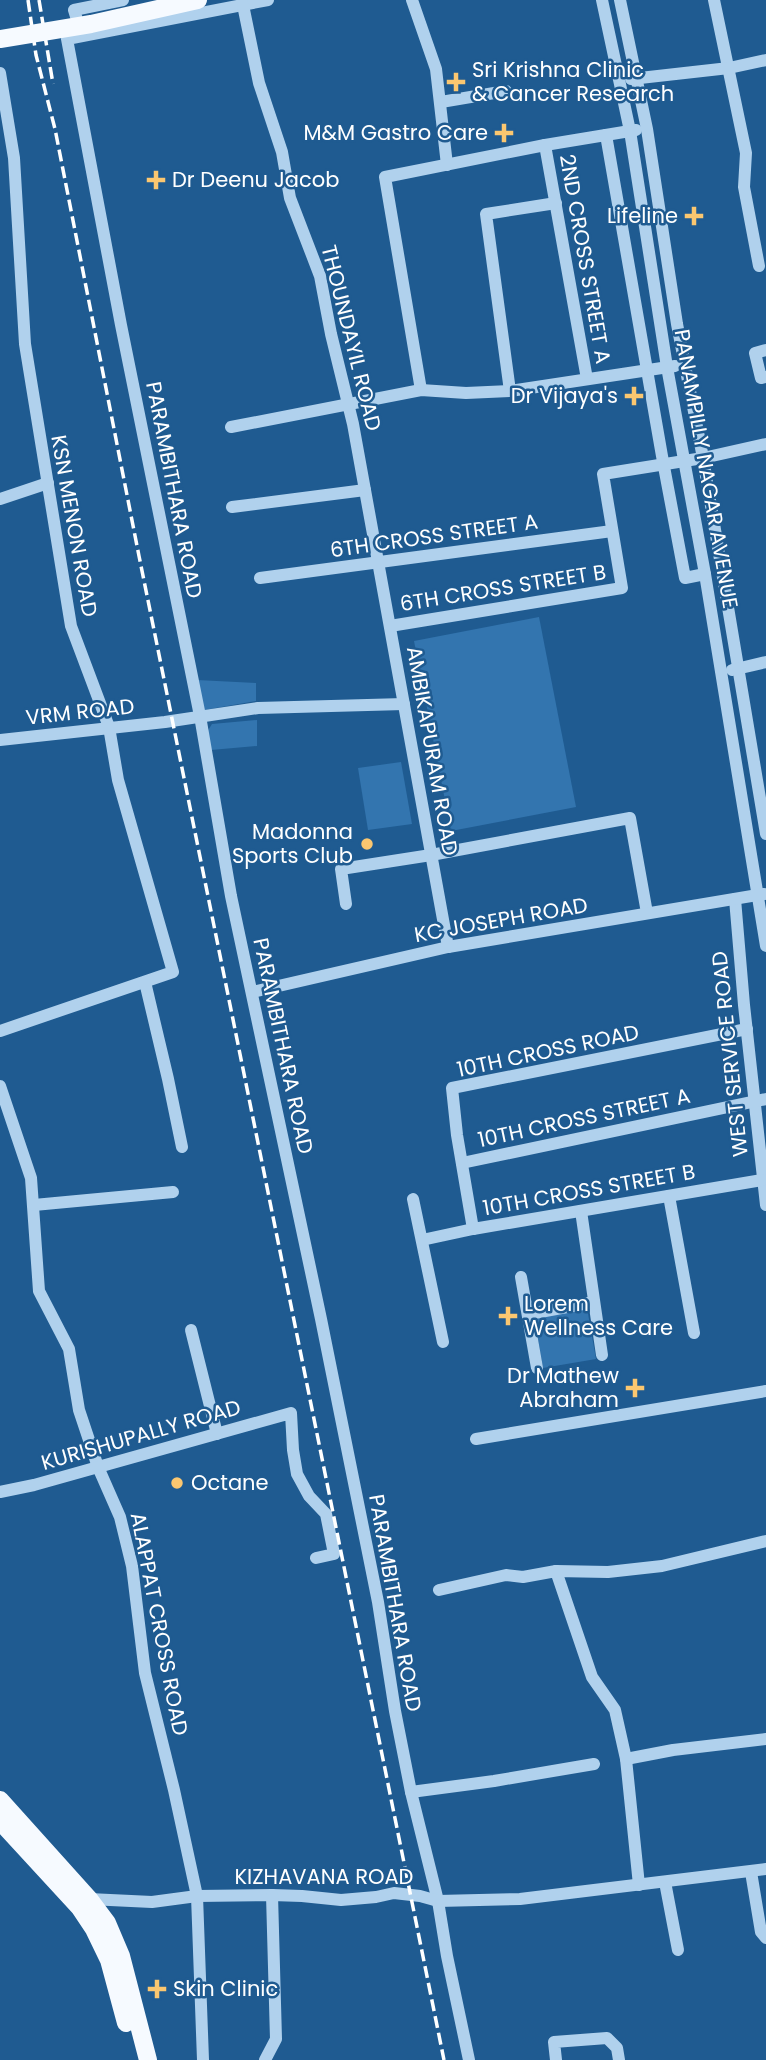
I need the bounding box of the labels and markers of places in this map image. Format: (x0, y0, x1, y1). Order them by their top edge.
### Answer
place label: Sri Krishna Clinic & Cancer Research (472, 55, 674, 108)
marker: Sri Krishna Clinic & Cancer Research (446, 72, 466, 92)
place label: M&M Gastro Care (303, 118, 488, 147)
marker: M&M Gastro Care (494, 123, 514, 143)
place label: Dr Deenu Jacob (172, 165, 339, 194)
marker: Dr Deenu Jacob (146, 170, 166, 190)
place label: Lifeline (607, 201, 678, 230)
marker: Lifeline (684, 206, 704, 226)
place label: Dr Vijaya's (511, 381, 618, 410)
marker: Dr Vijaya's (624, 386, 644, 406)
place label: Madonna Sports Club (232, 817, 353, 870)
marker: Madonna Sports Club (359, 836, 375, 852)
place label: Lorem Wellness Care (524, 1289, 673, 1342)
marker: Lorem Wellness Care (498, 1306, 518, 1326)
place label: Dr Mathew Abraham (507, 1361, 619, 1414)
marker: Dr Mathew Abraham (625, 1378, 645, 1398)
place label: Octane (191, 1468, 269, 1497)
marker: Octane (169, 1475, 185, 1491)
place label: Skin Clinic (173, 1974, 278, 2003)
marker: Skin Clinic (147, 1979, 167, 1999)

